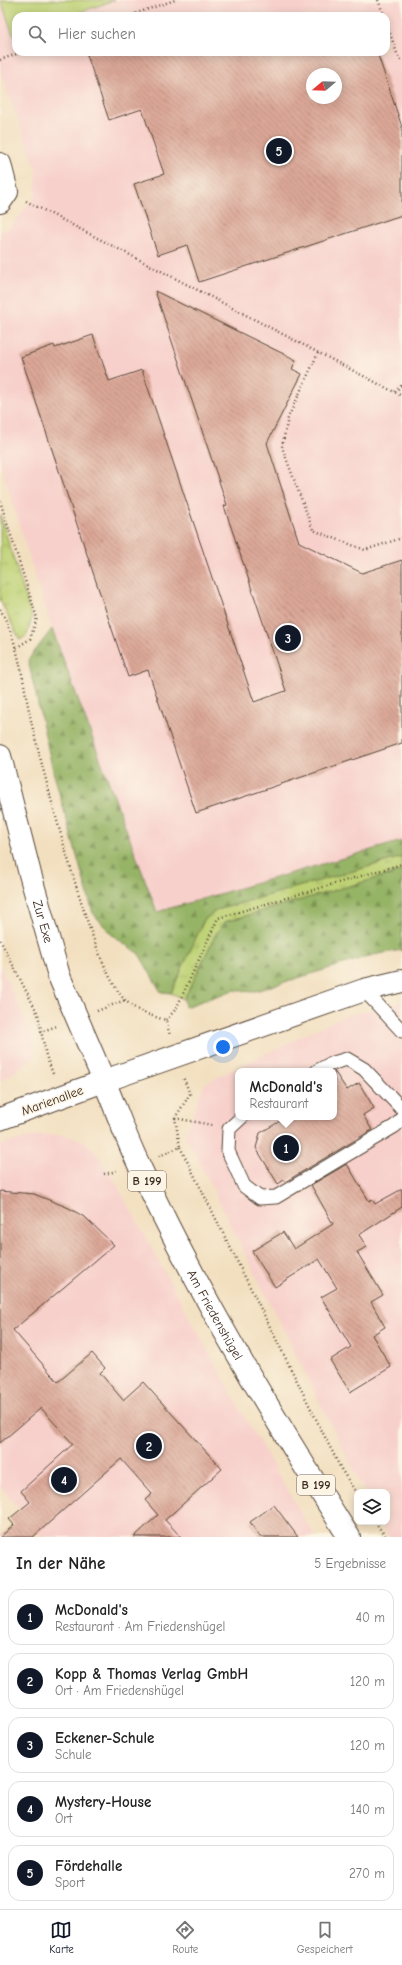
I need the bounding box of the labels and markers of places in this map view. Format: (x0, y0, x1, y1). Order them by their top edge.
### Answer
pin: 5 (266, 136, 292, 166)
pin: 3 (275, 623, 301, 653)
pin: 1 (273, 1133, 299, 1163)
pin: 2 (136, 1431, 162, 1461)
pin: 4 (51, 1465, 77, 1495)

